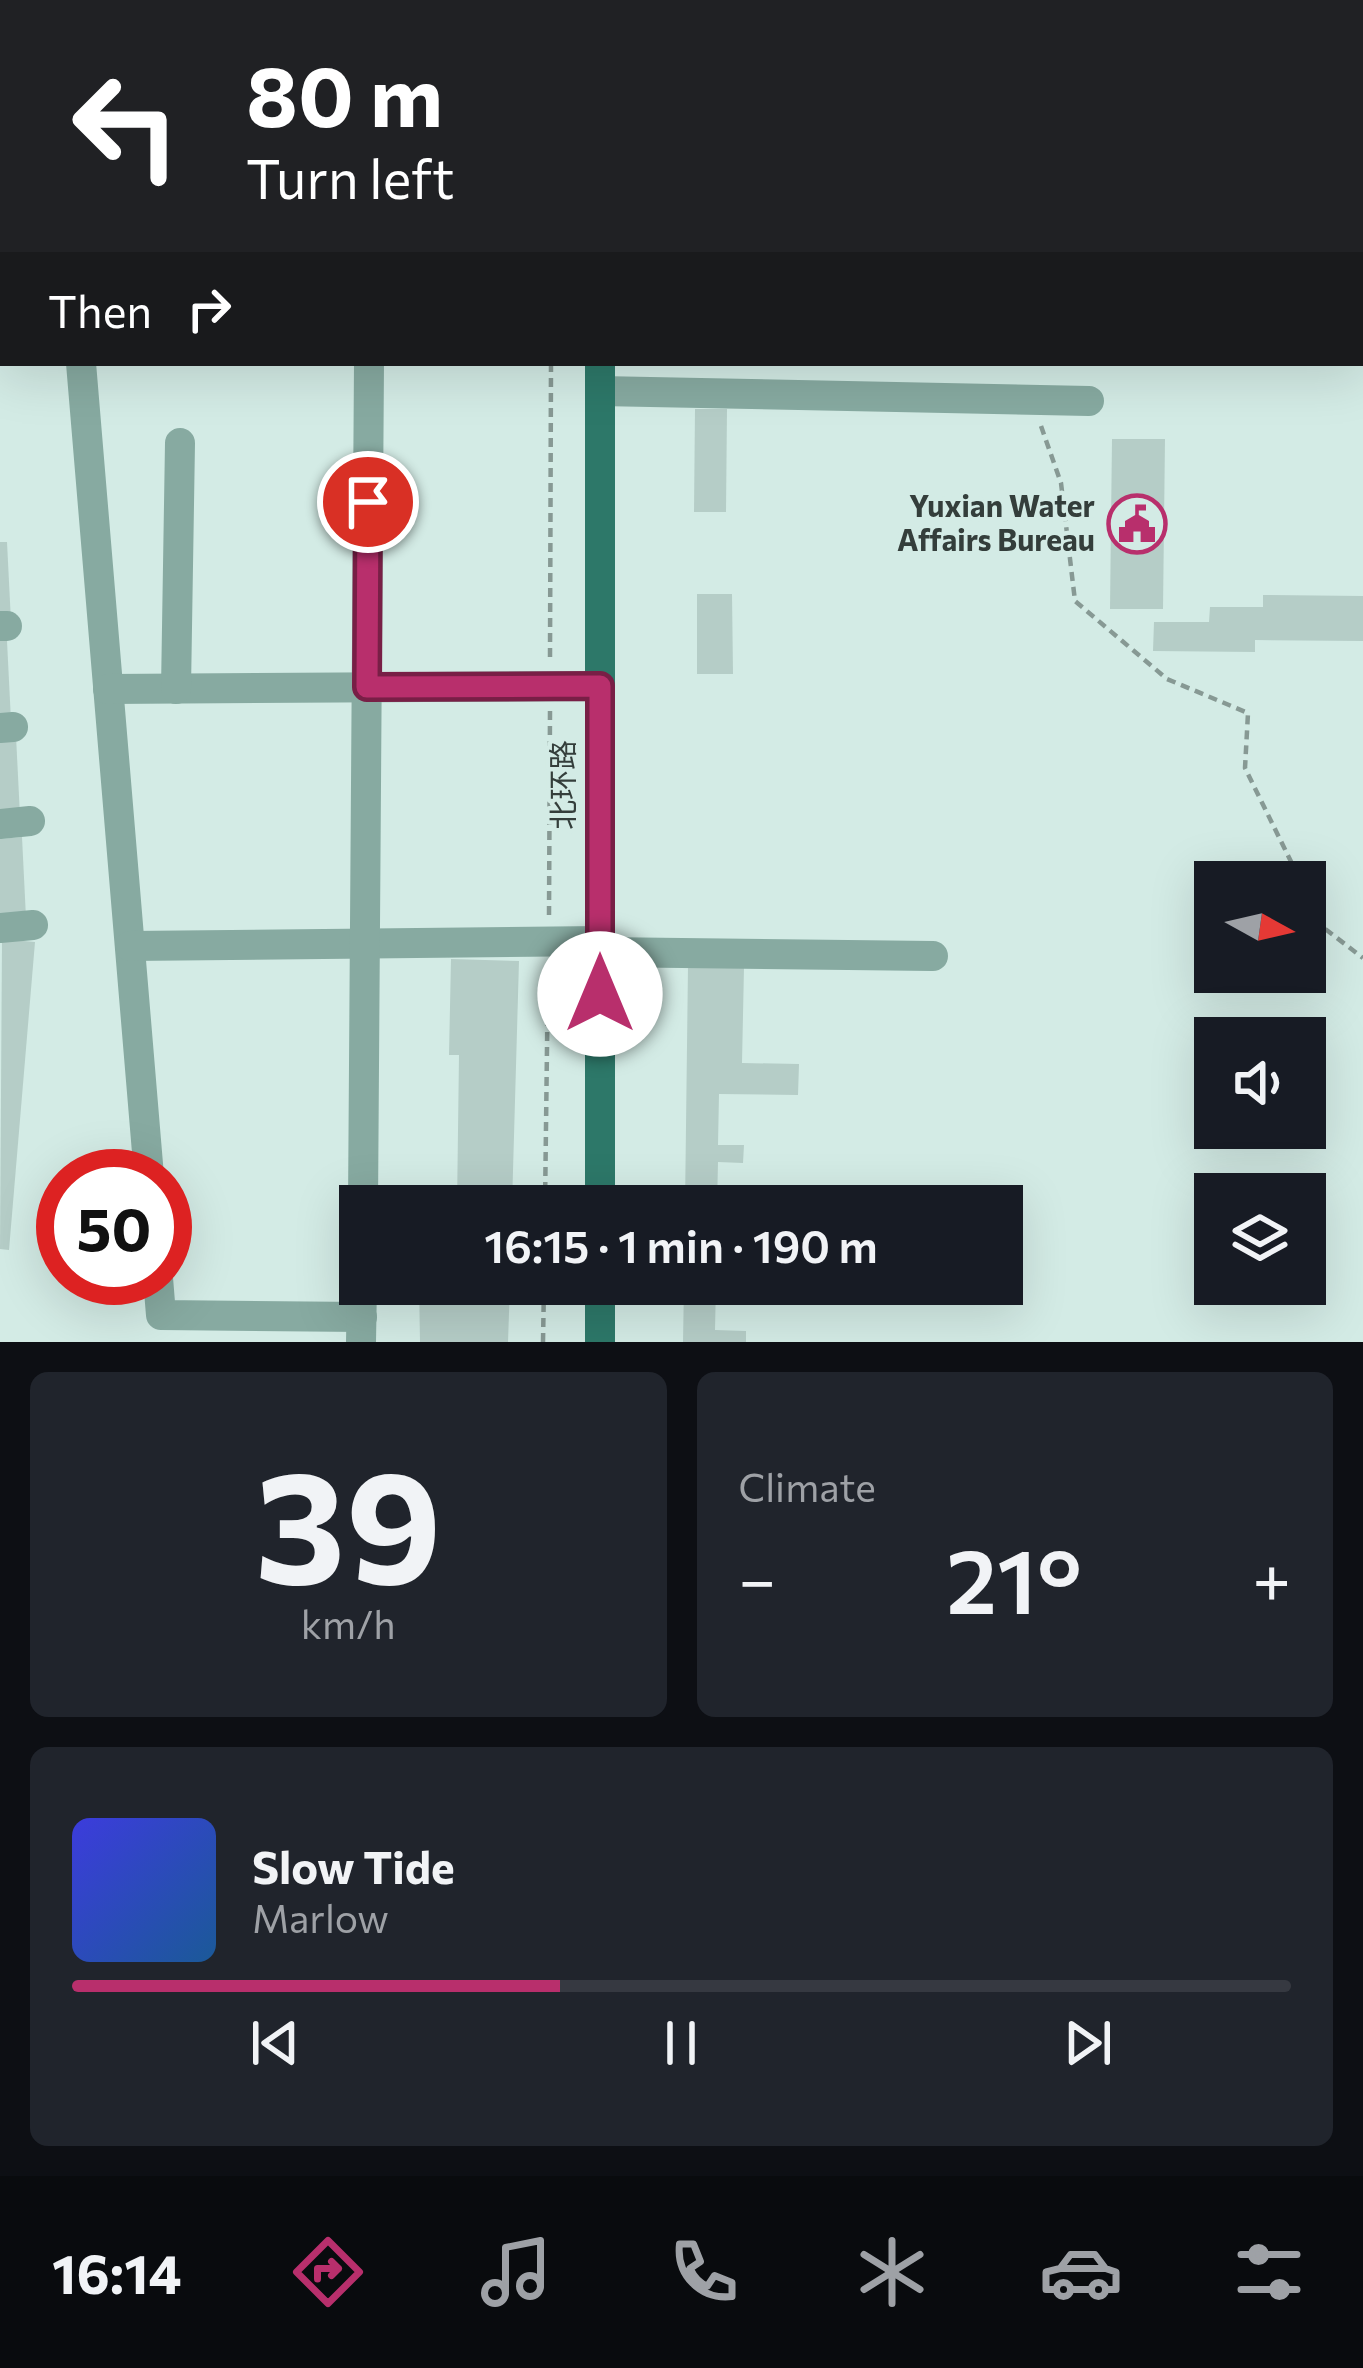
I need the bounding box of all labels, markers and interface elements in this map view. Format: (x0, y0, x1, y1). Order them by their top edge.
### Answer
text: 80 m (246, 42, 443, 144)
icon: left (48, 48, 204, 204)
text: Turn left (246, 144, 454, 210)
icon: right (176, 276, 242, 342)
text: Then (48, 282, 152, 337)
pin (317, 451, 419, 553)
icon: arrive (335, 469, 401, 535)
place label: Yuxian Water Affairs Bureau (897, 486, 1095, 557)
public building icon: Yuxian Water Affairs Bureau (1106, 493, 1168, 555)
street label: 北环路 (543, 740, 580, 830)
north arrow (1194, 861, 1326, 993)
map controls (1194, 861, 1326, 1305)
position arrow (537, 931, 663, 1057)
button: sound (1194, 1017, 1326, 1149)
speed limit sign: 50 (36, 1149, 192, 1305)
button: layers (1194, 1173, 1326, 1305)
text: 16:15 · 1 min · 190 m (484, 1217, 878, 1272)
text: 39 (255, 1425, 442, 1616)
text: Climate (739, 1462, 876, 1510)
text: 21° (946, 1522, 1082, 1633)
text: − (739, 1537, 776, 1618)
text: + (1252, 1537, 1291, 1618)
text: km/h (301, 1599, 396, 1647)
text: Slow Tide (252, 1838, 455, 1893)
text: Marlow (252, 1893, 389, 1941)
icon: previous (242, 2010, 308, 2076)
icon: pause (648, 2010, 714, 2076)
icon: next (1055, 2010, 1121, 2076)
icon: directions (286, 2230, 370, 2314)
icon: music (474, 2230, 558, 2314)
icon: phone (662, 2230, 746, 2314)
icon: climate (850, 2230, 934, 2314)
icon: car (1039, 2230, 1123, 2314)
icon: filters (1227, 2230, 1311, 2314)
text: 16:14 (52, 2239, 182, 2305)

